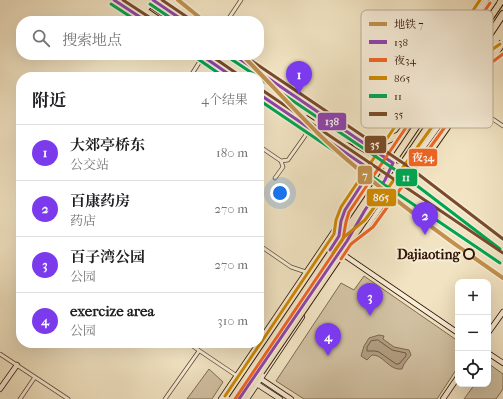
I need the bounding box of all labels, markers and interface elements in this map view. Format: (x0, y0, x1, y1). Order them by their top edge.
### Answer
legend (361, 10, 493, 128)
search box (16, 16, 264, 60)
text: 地铁 7 (394, 18, 424, 31)
icon: search (30, 27, 52, 49)
text: 搜索地点 (62, 31, 122, 49)
text: 138 (394, 36, 408, 49)
text: 夜34 (394, 54, 417, 67)
pin: 1 (286, 61, 312, 94)
text: 865 (394, 72, 410, 85)
text: 附近 (32, 90, 66, 110)
text: 11 (394, 90, 402, 103)
text: 4个结果 (201, 92, 248, 107)
text: 35 (394, 108, 404, 121)
line badge: 138 (317, 112, 347, 131)
text: 138 (325, 115, 339, 128)
line badge: 35 (364, 135, 387, 154)
text: 大郊亭桥东 (70, 136, 145, 154)
text: 35 (370, 138, 380, 151)
text: 1 (43, 145, 47, 160)
text: 180 m (216, 145, 248, 160)
line badge: 夜34 (408, 148, 438, 167)
text: 夜34 (412, 151, 435, 164)
text: 公交站 (70, 157, 109, 172)
line badge: 7 (357, 165, 373, 185)
line badge: 11 (395, 168, 418, 187)
text: 7 (361, 169, 368, 182)
text: 11 (402, 171, 410, 184)
your location (270, 183, 290, 203)
line badge: 865 (366, 188, 397, 207)
text: 865 (373, 191, 389, 204)
text: 百康药房 (70, 192, 130, 210)
text: 2 (42, 201, 48, 216)
text: 270 m (214, 201, 248, 216)
pin: 2 (412, 202, 438, 235)
text: 药店 (70, 213, 96, 228)
place label: Dajiaoting (397, 246, 461, 263)
text: 百子湾公园 (70, 248, 145, 266)
marker: Dajiaoting (463, 248, 475, 260)
text: 3 (42, 257, 48, 272)
text: 270 m (214, 257, 248, 272)
text: 公园 (70, 269, 96, 284)
map controls (455, 279, 491, 387)
button: + (455, 279, 491, 315)
pin: 3 (357, 283, 383, 316)
text: exercize area (70, 302, 154, 320)
text: 4 (41, 313, 49, 328)
text: 310 m (217, 313, 248, 328)
button: − (455, 315, 491, 351)
text: 公园 (70, 323, 96, 338)
pin: 4 (315, 323, 341, 356)
button: locate (455, 351, 491, 387)

